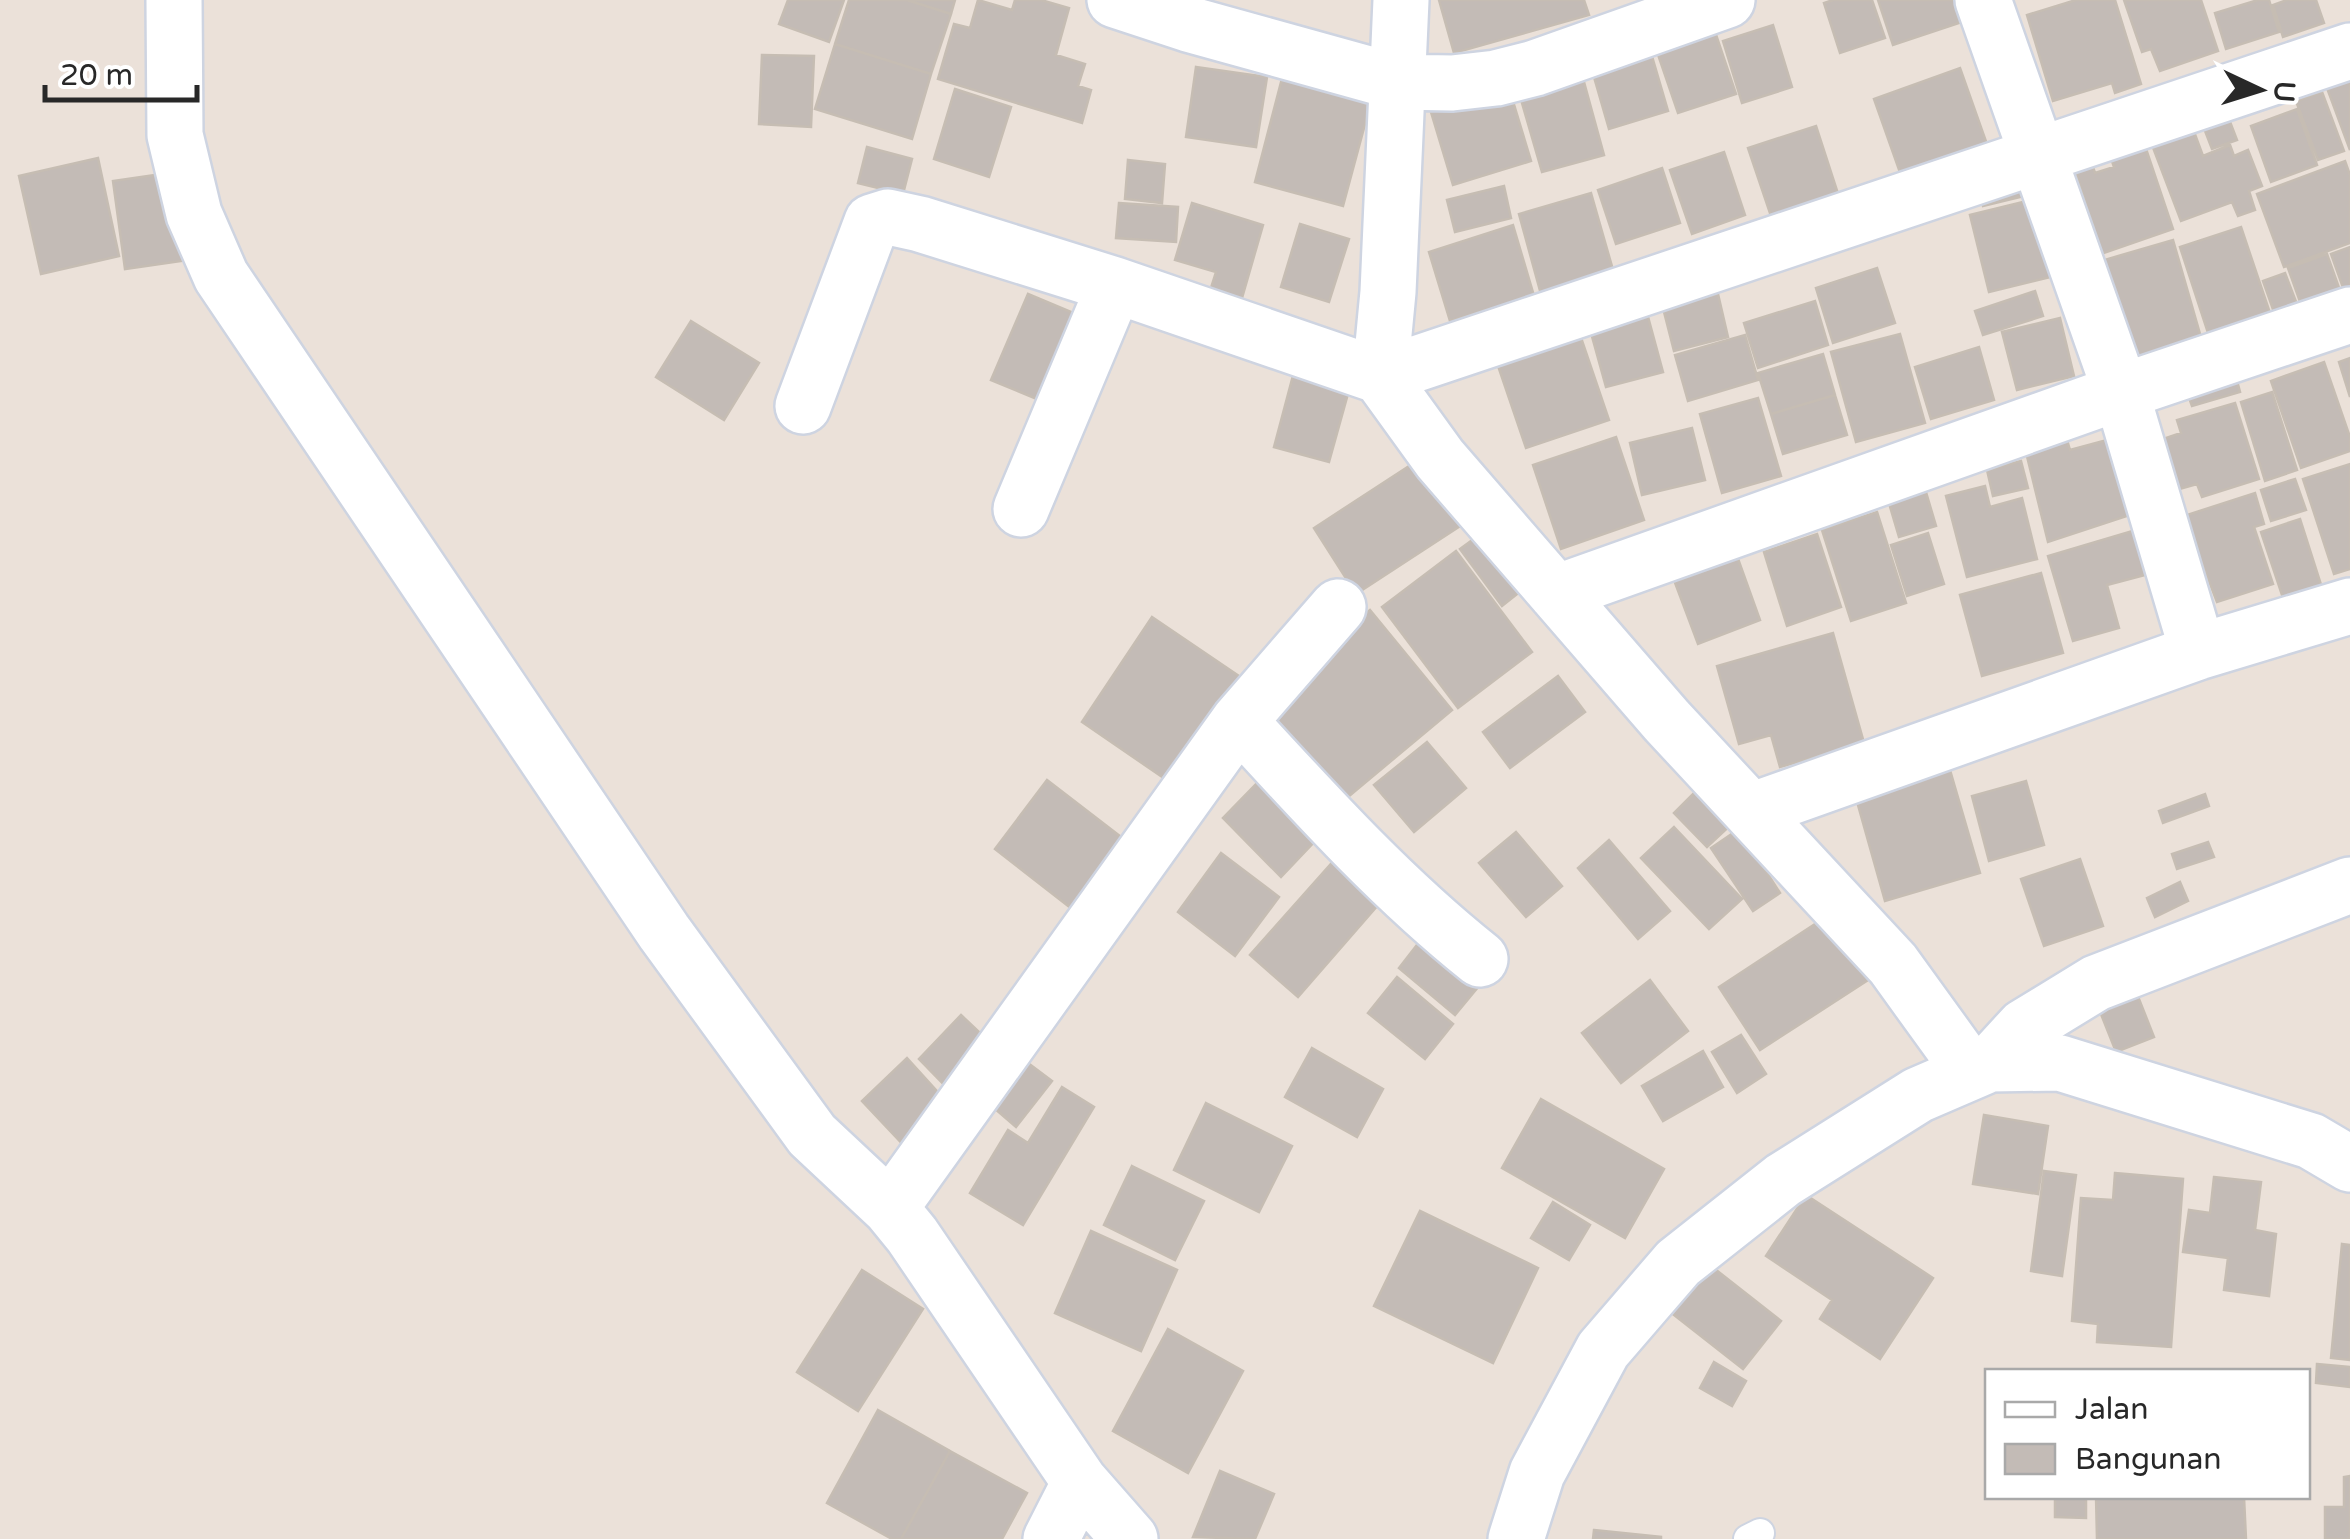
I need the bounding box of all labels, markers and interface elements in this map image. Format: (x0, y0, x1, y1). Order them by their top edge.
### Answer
scale bar (45, 40, 198, 102)
north arrow (2210, 40, 2310, 140)
text: 20 m (60, 57, 133, 94)
text: U (2266, 80, 2302, 103)
legend (1985, 1369, 2310, 1499)
text: Jalan (2075, 1391, 2148, 1428)
text: Bangunan (2075, 1441, 2222, 1478)

